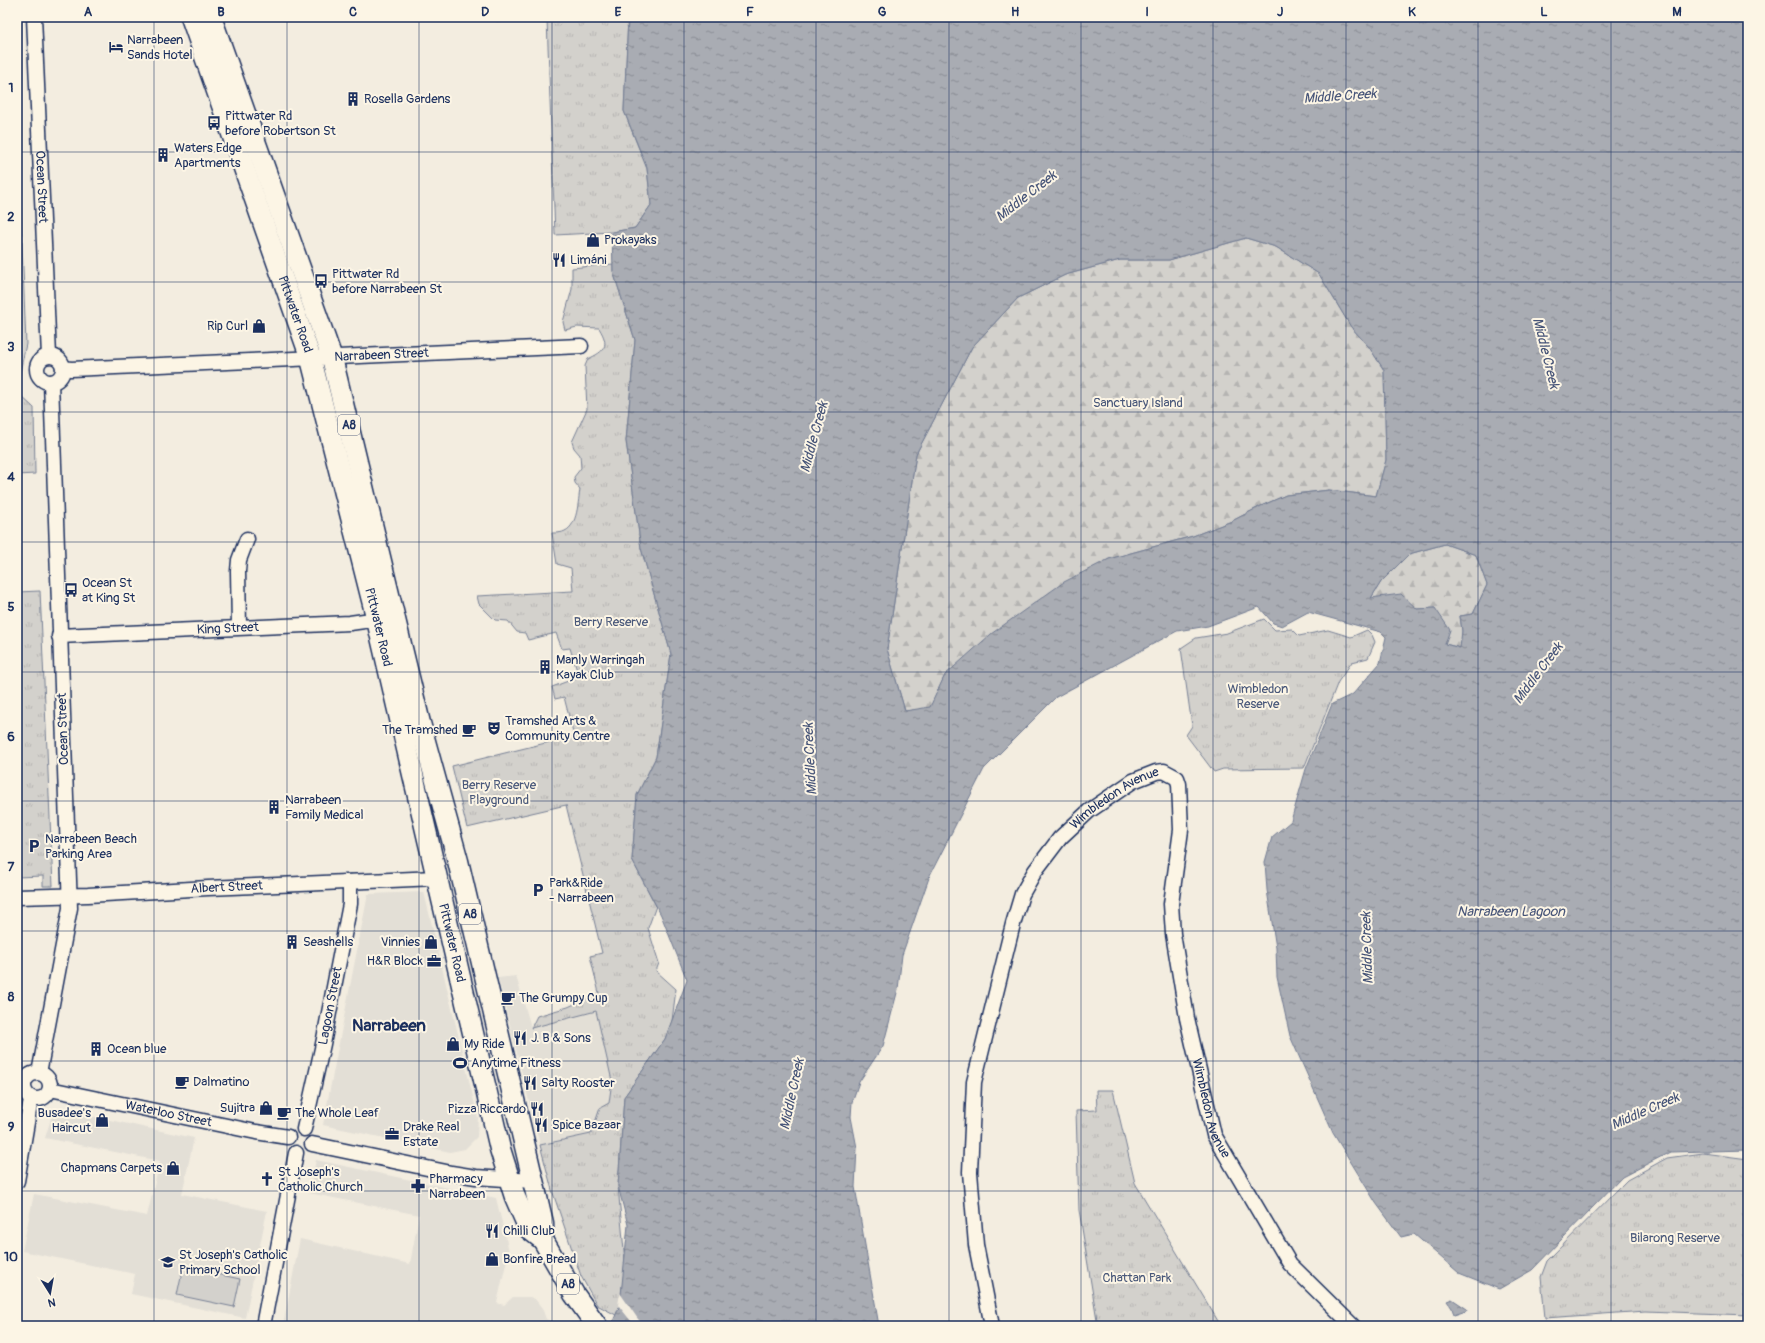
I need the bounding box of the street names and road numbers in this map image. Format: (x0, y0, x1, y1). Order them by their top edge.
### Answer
street label: Ocean Street (32, 150, 51, 224)
street label: Pittwater Road (274, 274, 316, 355)
street label: Narrabeen Street (334, 345, 430, 365)
road number: A8 (338, 415, 360, 435)
street label: Pittwater Road (361, 586, 396, 668)
street label: King Street (196, 619, 260, 638)
street label: Ocean Street (54, 692, 72, 765)
street label: Wimbledon Avenue (1066, 763, 1162, 833)
street label: Albert Street (190, 878, 264, 897)
street label: Pittwater Road (435, 902, 469, 984)
road number: A8 (459, 904, 481, 924)
street label: Lagoon Street (315, 965, 346, 1046)
street label: Wimbledon Avenue (1189, 1057, 1234, 1161)
street label: Waterloo Street (124, 1097, 214, 1131)
road number: A8 (557, 1274, 579, 1294)

